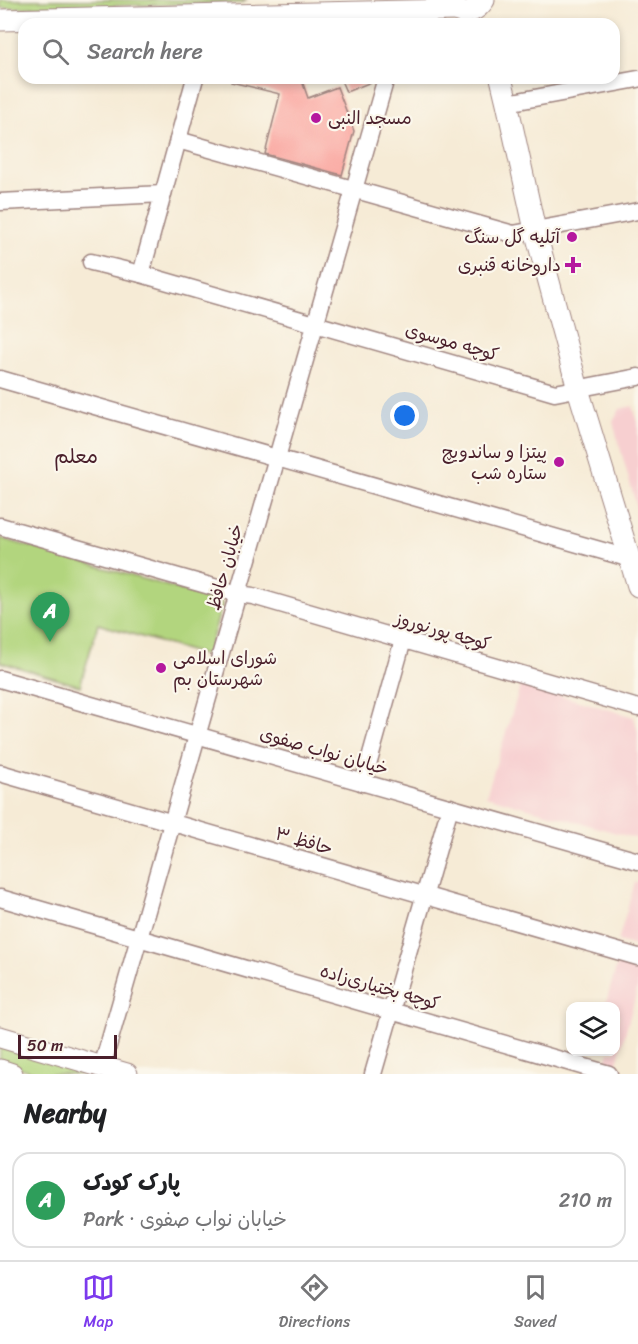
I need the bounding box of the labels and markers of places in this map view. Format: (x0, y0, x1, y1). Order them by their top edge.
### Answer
place label: مسجد النبی (328, 102, 412, 134)
marker: مسجد النبی (309, 111, 323, 125)
place label: آتلیه گل سنگ (464, 221, 562, 253)
marker: آتلیه گل سنگ (565, 230, 579, 244)
place label: داروخانه قنبری (458, 249, 561, 281)
marker: داروخانه قنبری (566, 258, 580, 272)
place label: پیتزا و ساندویچ ستاره شب (442, 436, 547, 489)
marker: پیتزا و ساندویچ ستاره شب (552, 455, 566, 469)
pin: A (31, 592, 70, 642)
place label: شورای اسلامی شهرستان بم (173, 642, 277, 695)
marker: شورای اسلامی شهرستان بم (154, 661, 168, 675)

